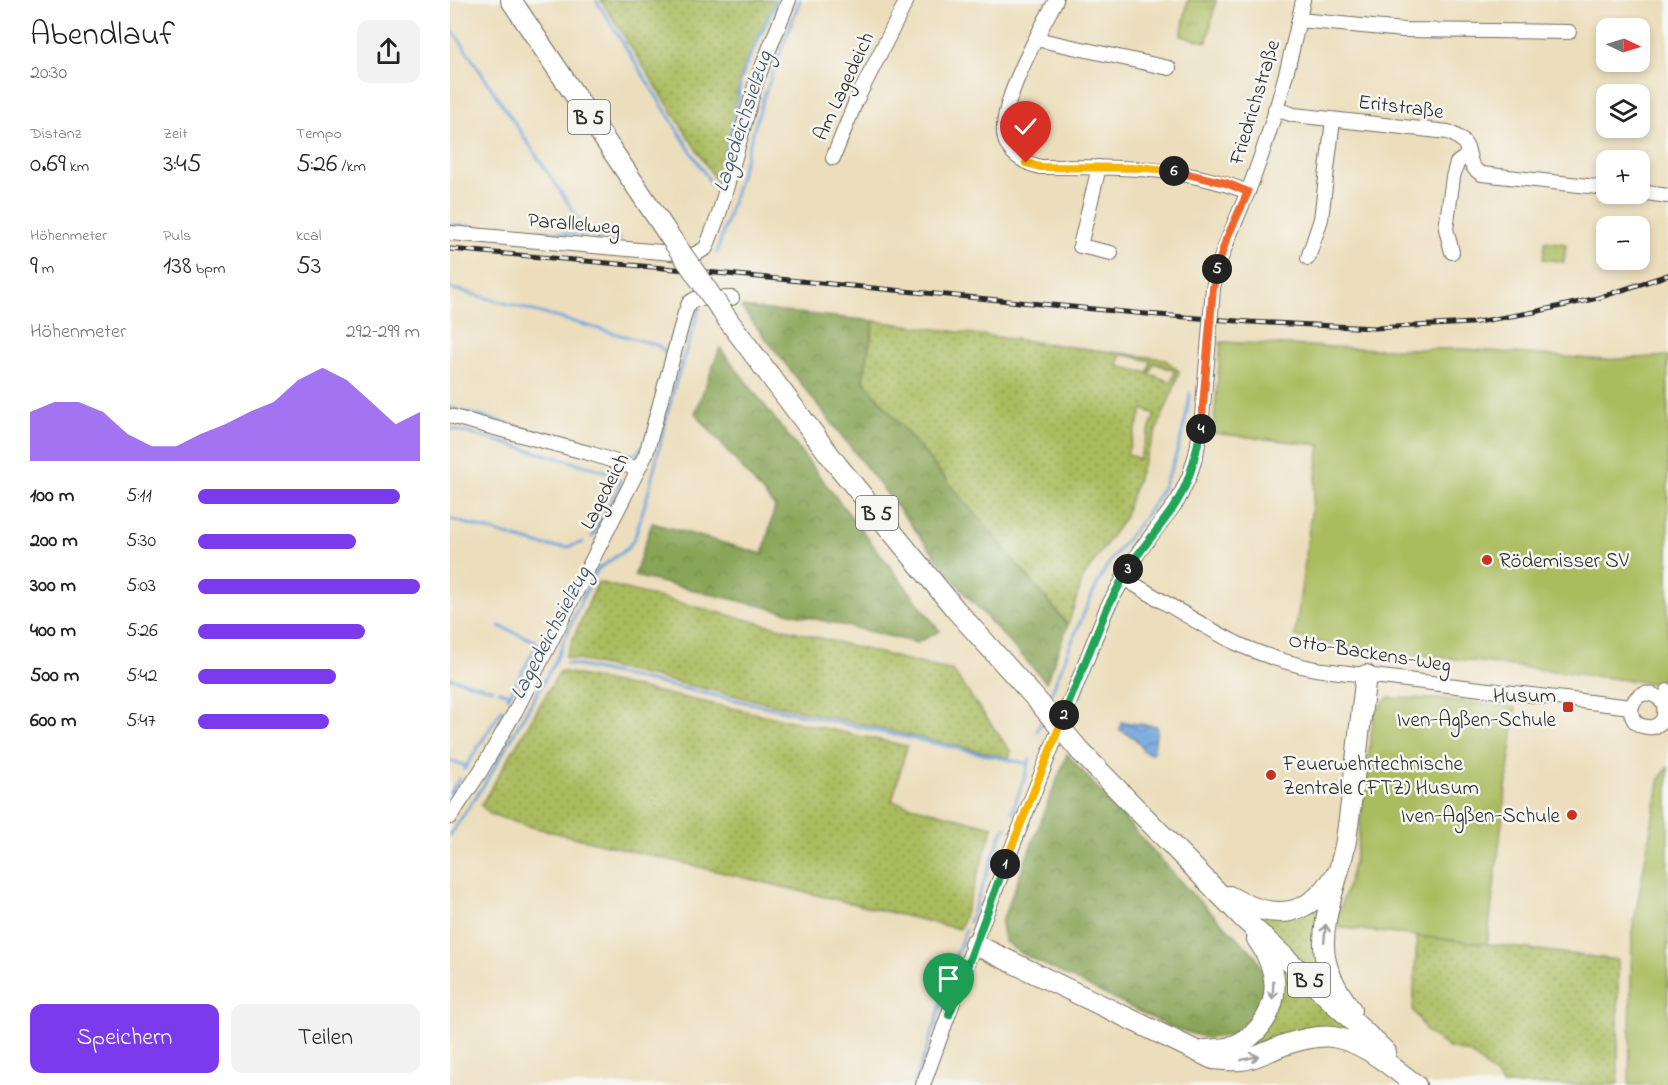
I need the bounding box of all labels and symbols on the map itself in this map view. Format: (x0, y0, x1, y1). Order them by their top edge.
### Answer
north arrow (1596, 18, 1650, 72)
street label: Am Lagedeich (807, 28, 885, 147)
street label: Friedrichstraße (1222, 36, 1289, 170)
water label: Lagedeichsielzug (706, 46, 782, 197)
street label: Eritstraße (1356, 88, 1446, 128)
road number: B 5 (568, 100, 610, 134)
pin (1000, 101, 1051, 163)
pin: 6 (1159, 156, 1189, 186)
street label: Parallelweg (526, 206, 621, 246)
pin: 5 (1202, 254, 1232, 284)
pin: 4 (1186, 414, 1216, 444)
street label: Lagedeich (574, 448, 640, 536)
road number: B 5 (856, 496, 898, 530)
place label: Rödemisser SV (1499, 547, 1629, 577)
marker: Rödemisser SV (1480, 553, 1494, 567)
pin: 3 (1113, 554, 1143, 584)
water label: Lagedeichsielzug (503, 560, 601, 706)
street label: Otto-Backens-Weg (1286, 626, 1453, 684)
place label: Husum Iven-Agßen-Schule (1397, 682, 1557, 738)
pin: 2 (1049, 700, 1079, 730)
marker: Husum Iven-Agßen-Schule (1561, 700, 1575, 714)
place label: Feuerwehrtechnische Zentrale (FTZ) Husum (1282, 750, 1479, 804)
marker: Feuerwehrtechnische Zentrale (FTZ) Husum (1264, 768, 1278, 782)
place label: Iven-Agßen-Schule (1401, 802, 1561, 834)
marker: Iven-Agßen-Schule (1565, 808, 1579, 822)
pin: 1 (990, 849, 1020, 879)
one-way arrow (1320, 924, 1331, 944)
pin (923, 953, 974, 1015)
road number: B 5 (1288, 963, 1330, 997)
one-way arrow (1268, 980, 1279, 1000)
one-way arrow (1241, 1051, 1260, 1063)

